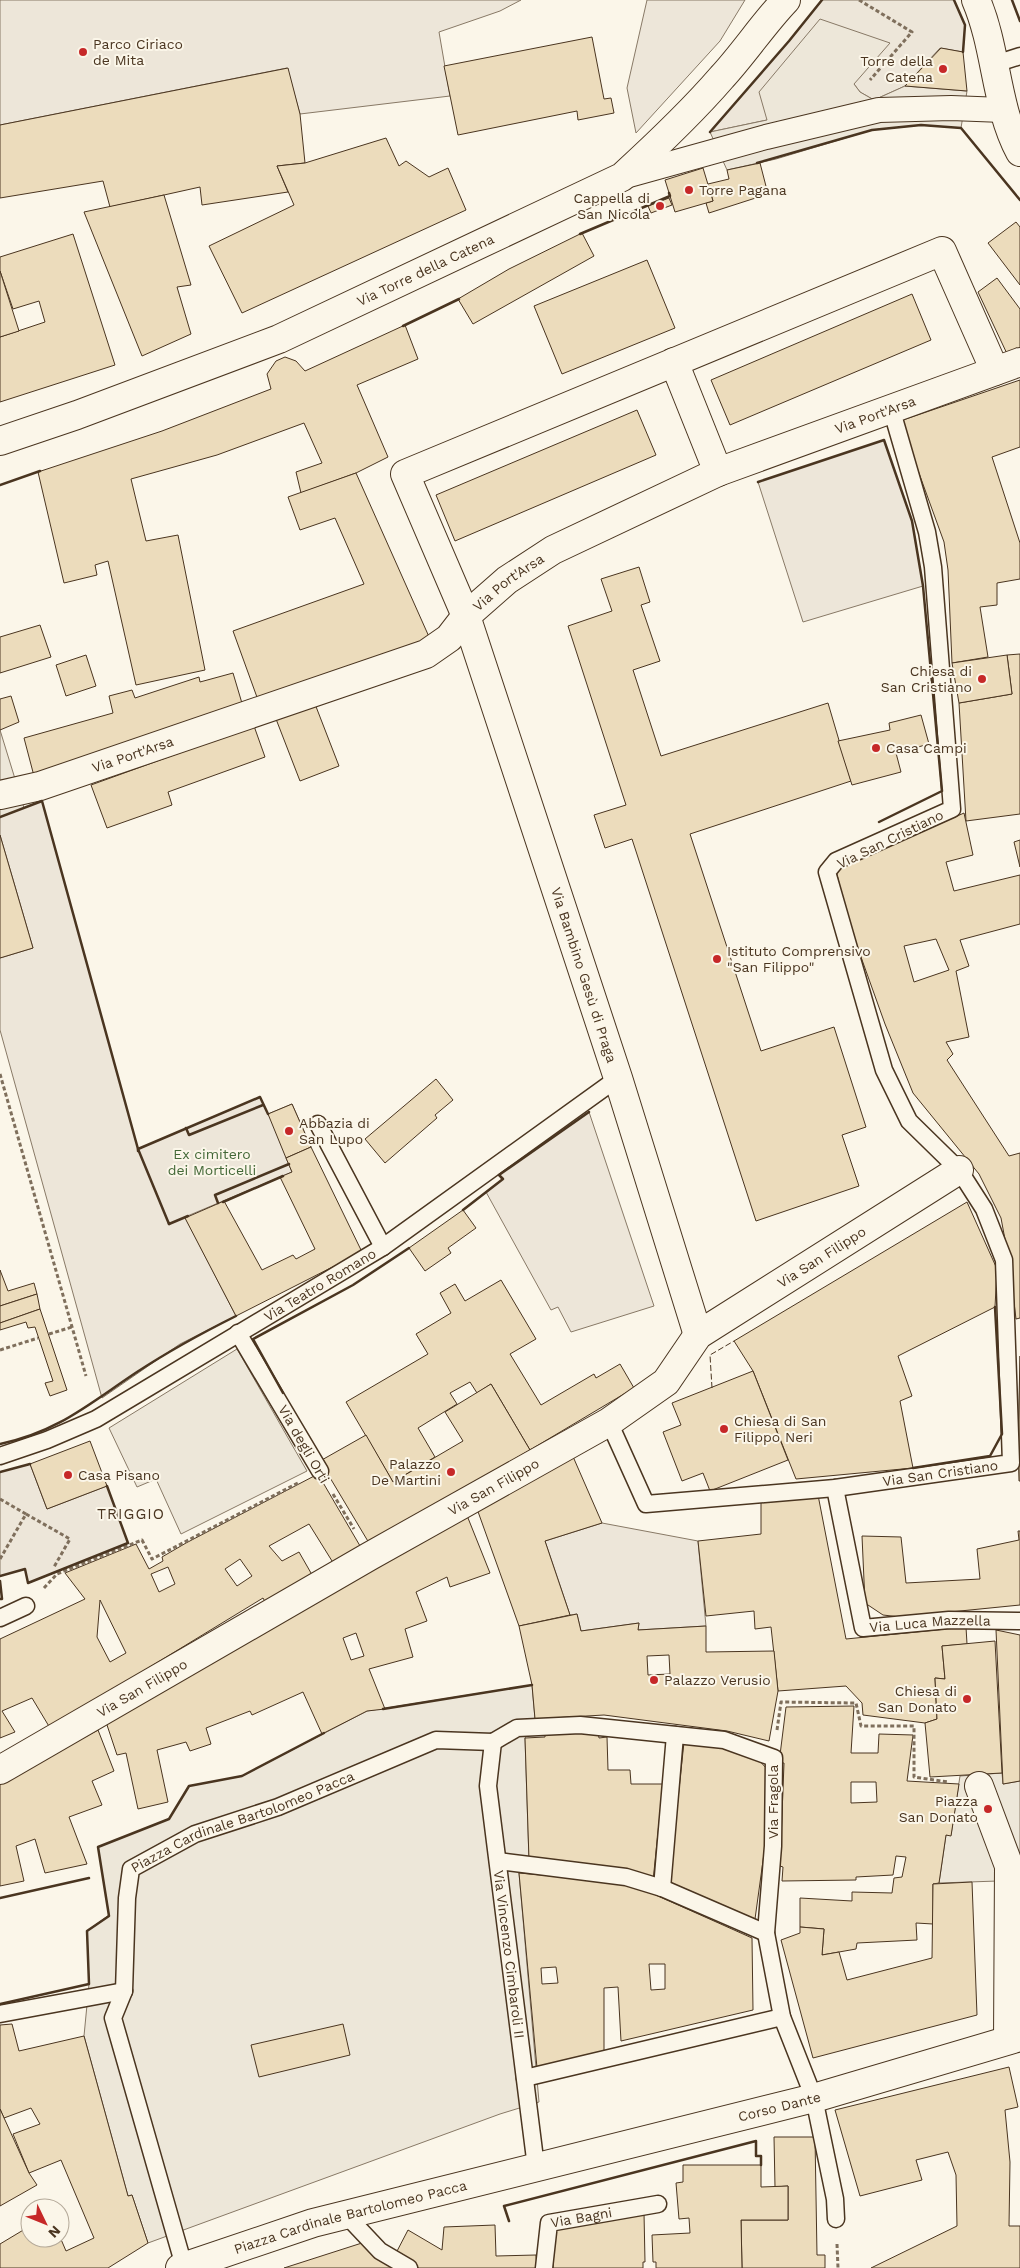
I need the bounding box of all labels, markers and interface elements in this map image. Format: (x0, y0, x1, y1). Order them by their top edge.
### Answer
place label: Parco Ciriaco de Mita (93, 36, 183, 68)
marker: Parco Ciriaco de Mita (77, 46, 89, 58)
place label: Torre della Catena (860, 53, 933, 85)
marker: Torre della Catena (937, 63, 949, 75)
place label: Torre Pagana (699, 182, 787, 198)
marker: Torre Pagana (683, 184, 695, 196)
place label: Cappella di San Nicola (573, 190, 650, 222)
marker: Cappella di San Nicola (654, 200, 666, 212)
street label: Via Torre della Catena (354, 231, 497, 309)
street label: Via Port'Arsa (832, 393, 918, 437)
street label: Via Port'Arsa (470, 550, 547, 614)
place label: Chiesa di San Cristiano (881, 663, 972, 695)
marker: Chiesa di San Cristiano (976, 673, 988, 685)
street label: Via Port'Arsa (90, 733, 176, 776)
place label: Casa Campi (886, 740, 967, 756)
marker: Casa Campi (870, 742, 882, 754)
street label: Via San Cristiano (834, 806, 946, 872)
street label: Via Bambino Gesù di Praga (548, 885, 620, 1065)
place label: Istituto Comprensivo "San Filippo" (727, 943, 871, 975)
marker: Istituto Comprensivo "San Filippo" (711, 953, 723, 965)
place label: Abbazia di San Lupo (299, 1115, 370, 1147)
marker: Abbazia di San Lupo (283, 1125, 295, 1137)
park label: Ex cimitero dei Morticelli (168, 1146, 256, 1178)
street label: Via San Filippo (774, 1223, 869, 1291)
street label: Via Teatro Romano (261, 1245, 379, 1325)
street label: Via degli Orti (275, 1402, 333, 1486)
place label: Chiesa di San Filippo Neri (734, 1413, 827, 1445)
marker: Chiesa di San Filippo Neri (718, 1423, 730, 1435)
street label: Via San Filippo (445, 1455, 542, 1519)
place label: Palazzo De Martini (371, 1456, 441, 1488)
street label: Via San Cristiano (882, 1457, 999, 1489)
marker: Palazzo De Martini (445, 1466, 457, 1478)
place label: Casa Pisano (78, 1467, 160, 1483)
marker: Casa Pisano (62, 1469, 74, 1481)
district label: TRIGGIO (97, 1505, 165, 1523)
street label: Via Luca Mazzella (869, 1612, 991, 1635)
street label: Via San Filippo (94, 1656, 190, 1720)
place label: Palazzo Verusio (664, 1672, 771, 1688)
marker: Palazzo Verusio (648, 1674, 660, 1686)
place label: Chiesa di San Donato (878, 1683, 957, 1715)
marker: Chiesa di San Donato (961, 1693, 973, 1705)
street label: Via Fragola (765, 1765, 781, 1839)
street label: Piazza Cardinale Bartolomeo Pacca (128, 1768, 357, 1876)
place label: Piazza San Donato (899, 1793, 978, 1825)
marker: Piazza San Donato (982, 1803, 994, 1815)
street label: Via Vincenzo Cimbaroli II (491, 1869, 528, 2040)
street label: Corso Dante (736, 2088, 823, 2125)
street label: Piazza Cardinale Bartolomeo Pacca (232, 2177, 468, 2257)
north arrow (20, 2198, 70, 2248)
street label: Via Bagni (549, 2204, 613, 2231)
text: N (45, 2223, 64, 2241)

